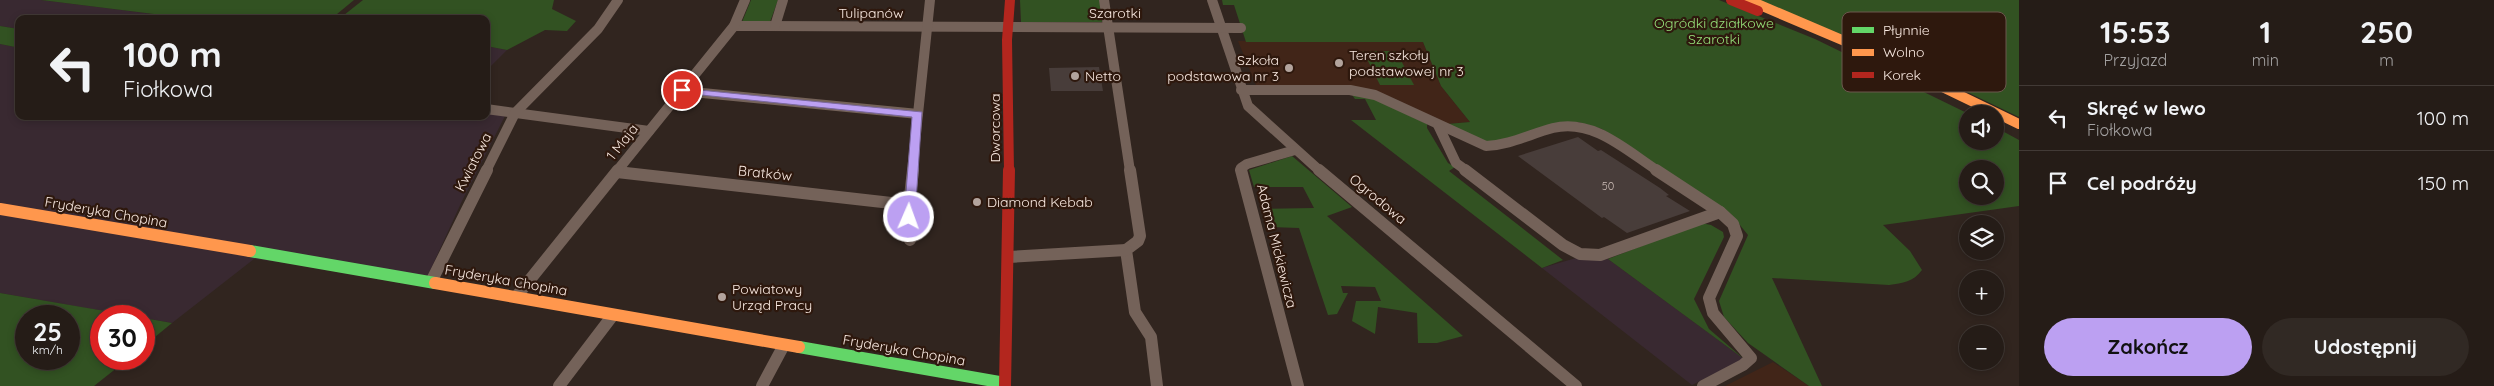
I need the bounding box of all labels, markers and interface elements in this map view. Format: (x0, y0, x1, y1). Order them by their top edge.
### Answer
street label: Tulipanów (838, 4, 904, 22)
street label: Szarotki (1089, 4, 1141, 22)
legend (1842, 12, 2006, 92)
text: 15:53 (2100, 13, 2171, 51)
text: 1 (2260, 13, 2271, 51)
text: 250 (2360, 13, 2413, 51)
park label: Ogródki działkowe Szarotki (1654, 14, 1774, 48)
text: Płynnie (1883, 21, 1930, 39)
text: 100 m (123, 32, 222, 76)
icon: left (40, 35, 105, 100)
text: Wolno (1883, 43, 1925, 61)
place label: Teren szkoły podstawowej nr 3 (1349, 46, 1464, 80)
text: Przyjazd (2104, 50, 2167, 70)
text: min (2252, 50, 2279, 70)
text: m (2379, 50, 2394, 70)
place label: Szkoła podstawowa nr 3 (1167, 51, 1279, 85)
marker: Teren szkoły podstawowej nr 3 (1333, 57, 1345, 69)
marker: Szkoła podstawowa nr 3 (1283, 62, 1295, 74)
text: Korek (1883, 66, 1921, 84)
place label: Netto (1085, 67, 1121, 85)
pin (661, 69, 703, 111)
marker: Netto (1069, 70, 1081, 82)
text: Fiołkowa (123, 75, 213, 103)
icon: arrive (668, 76, 696, 104)
street label: Dworcowa (986, 94, 1004, 162)
text: Skręć w lewo (2087, 96, 2206, 120)
icon: left (2044, 104, 2072, 132)
map controls (1959, 105, 2004, 370)
button: sound (1959, 105, 2004, 150)
text: 100 m (2417, 106, 2469, 130)
street label: 1 Maja (602, 120, 642, 164)
text: Fiołkowa (2087, 120, 2153, 140)
street label: Kwiatowa (451, 130, 495, 194)
button: search (1959, 160, 2004, 205)
street label: Bratków (737, 161, 793, 185)
icon: arrive (2044, 169, 2072, 197)
street label: Ogrodowa (1346, 170, 1410, 228)
text: Cel podróży (2087, 171, 2197, 195)
text: 150 m (2418, 171, 2469, 195)
house number: 50 (1602, 179, 1614, 193)
street label: Adama Mickiewicza (1253, 182, 1301, 310)
position arrow (882, 190, 934, 242)
street label: Fryderyka Chopina (43, 192, 169, 232)
place label: Diamond Kebab (987, 193, 1093, 211)
marker: Diamond Kebab (971, 196, 983, 208)
button: layers (1959, 215, 2004, 260)
street label: Fryderyka Chopina (443, 260, 569, 300)
button: + (1959, 270, 2004, 315)
place label: Powiatowy Urząd Pracy (732, 280, 812, 314)
marker: Powiatowy Urząd Pracy (716, 291, 728, 303)
speed limit sign: 30 (90, 305, 155, 370)
text: 25 (33, 316, 62, 347)
button: Zakończ (2044, 318, 2252, 376)
button: Udostępnij (2262, 318, 2469, 376)
button: − (1959, 325, 2004, 370)
street label: Fryderyka Chopina (841, 330, 967, 370)
text: km/h (32, 342, 63, 357)

